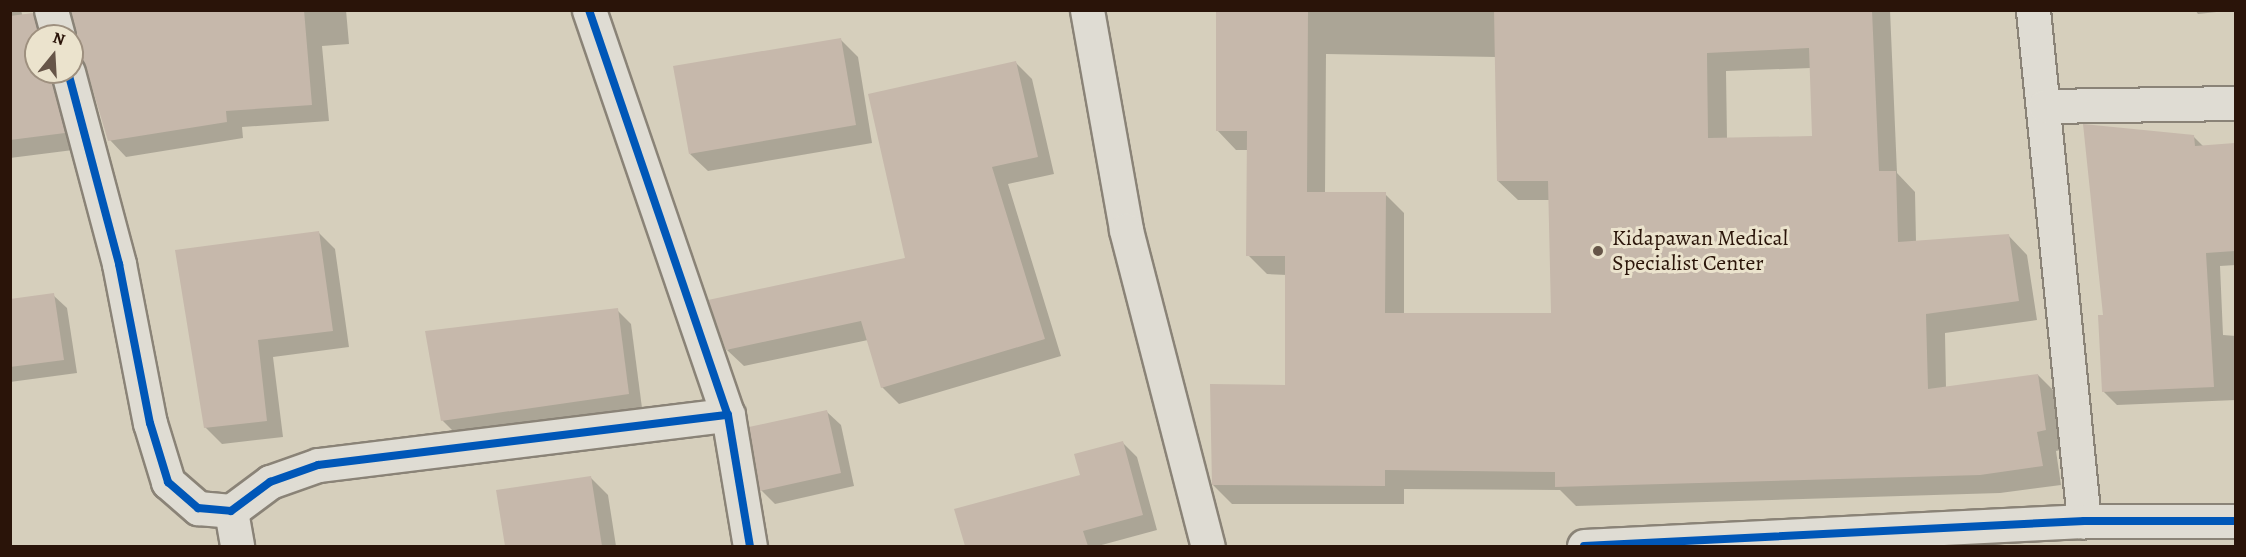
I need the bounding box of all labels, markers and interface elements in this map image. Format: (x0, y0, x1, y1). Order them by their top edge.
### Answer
north arrow (24, 24, 84, 84)
text: N (50, 27, 68, 51)
place label: Kidapawan Medical Specialist Center (1612, 225, 1788, 276)
marker: Kidapawan Medical Specialist Center (1589, 242, 1607, 260)

